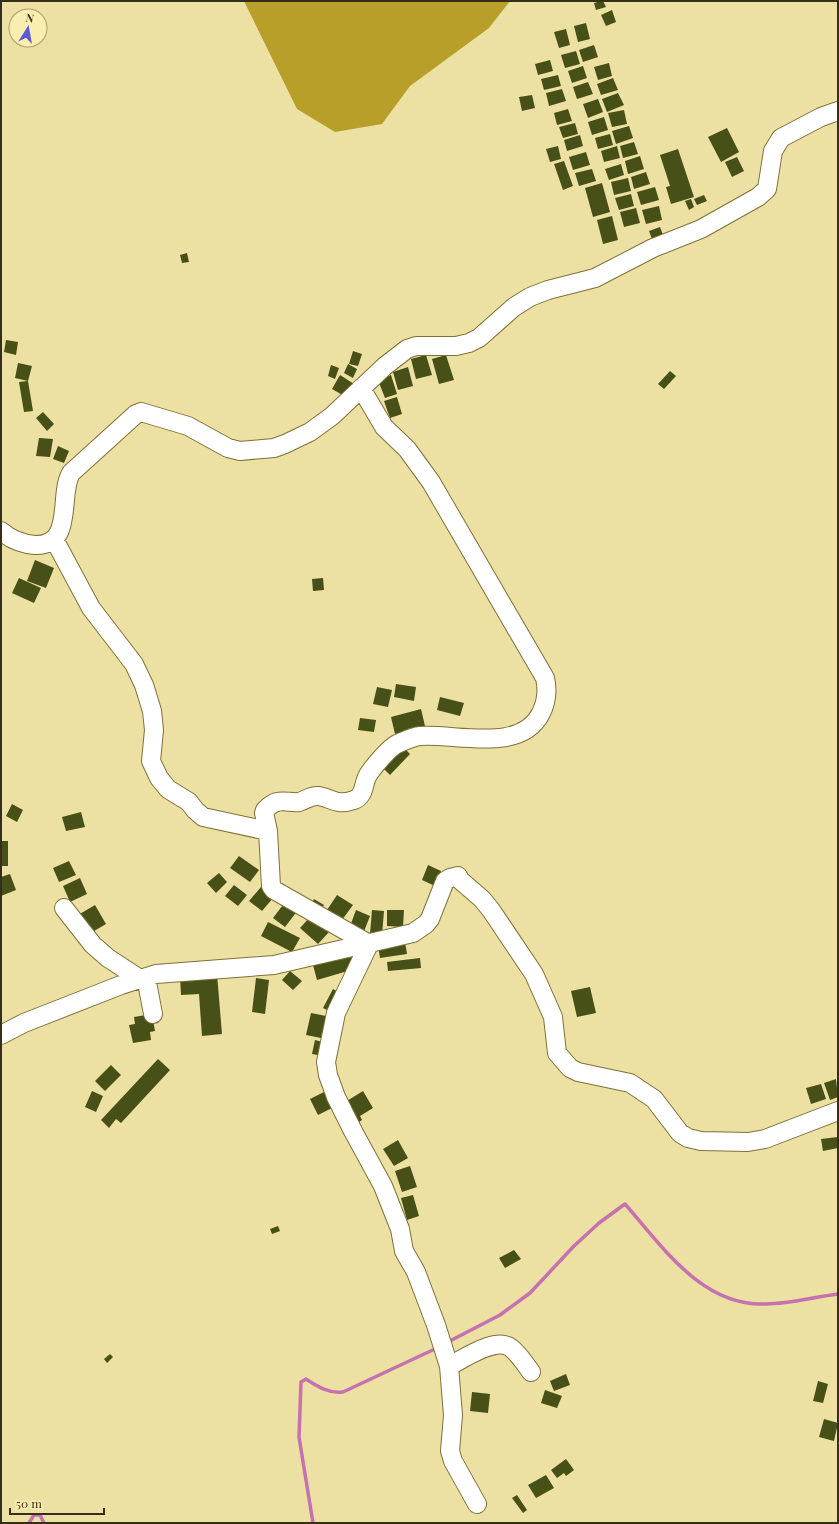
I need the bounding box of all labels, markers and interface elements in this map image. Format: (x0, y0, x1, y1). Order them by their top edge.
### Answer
north arrow (8, 8, 48, 48)
text: N (25, 10, 35, 26)
scale bar (10, 1490, 104, 1516)
text: 50 m (16, 1495, 42, 1511)

